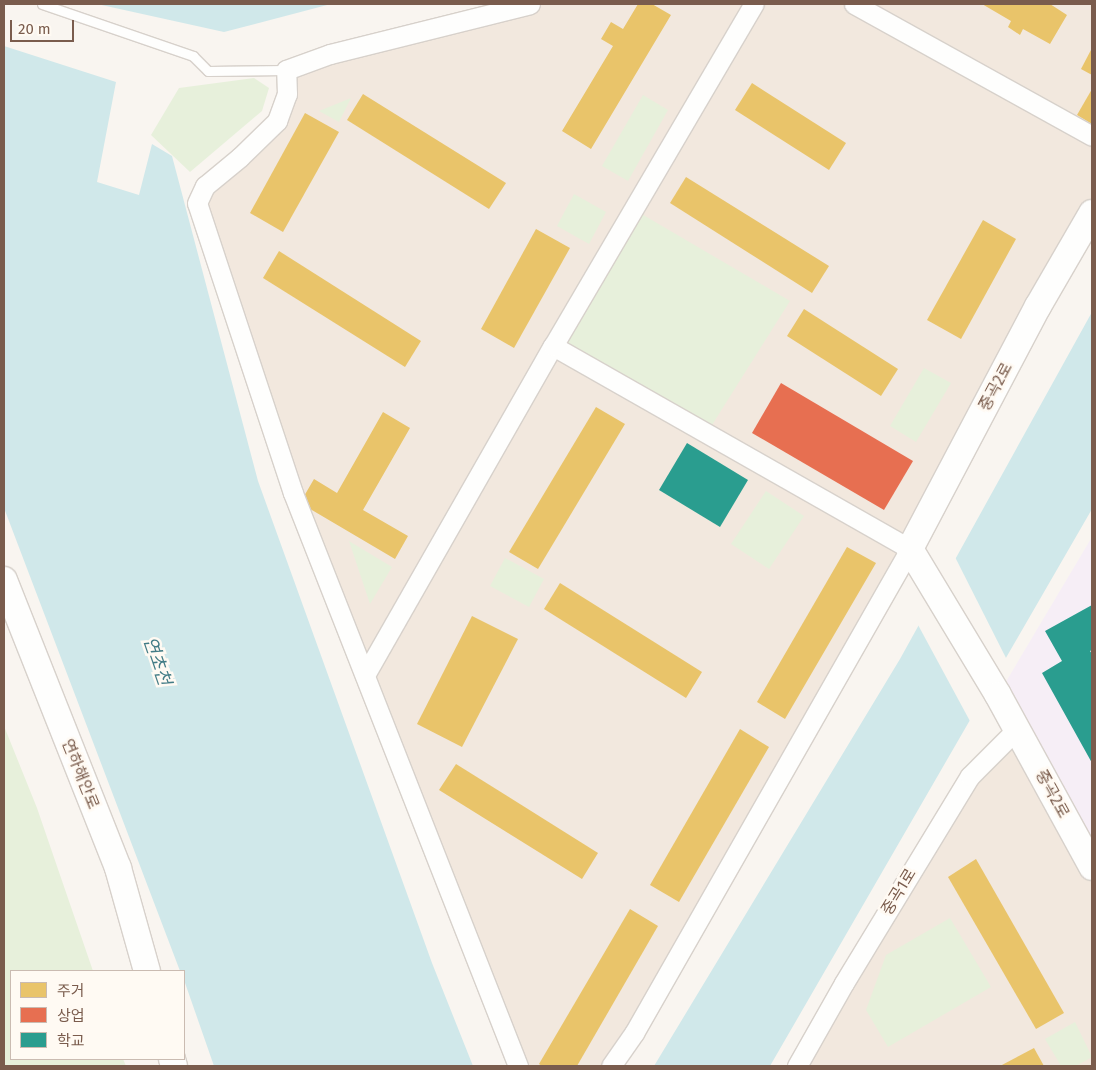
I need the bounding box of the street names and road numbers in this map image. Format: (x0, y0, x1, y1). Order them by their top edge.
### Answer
street label: 중곡2로 (975, 360, 1017, 414)
street label: 연하해안로 (57, 736, 103, 812)
street label: 중곡2로 (1031, 767, 1073, 821)
street label: 중곡1로 (878, 865, 920, 919)

